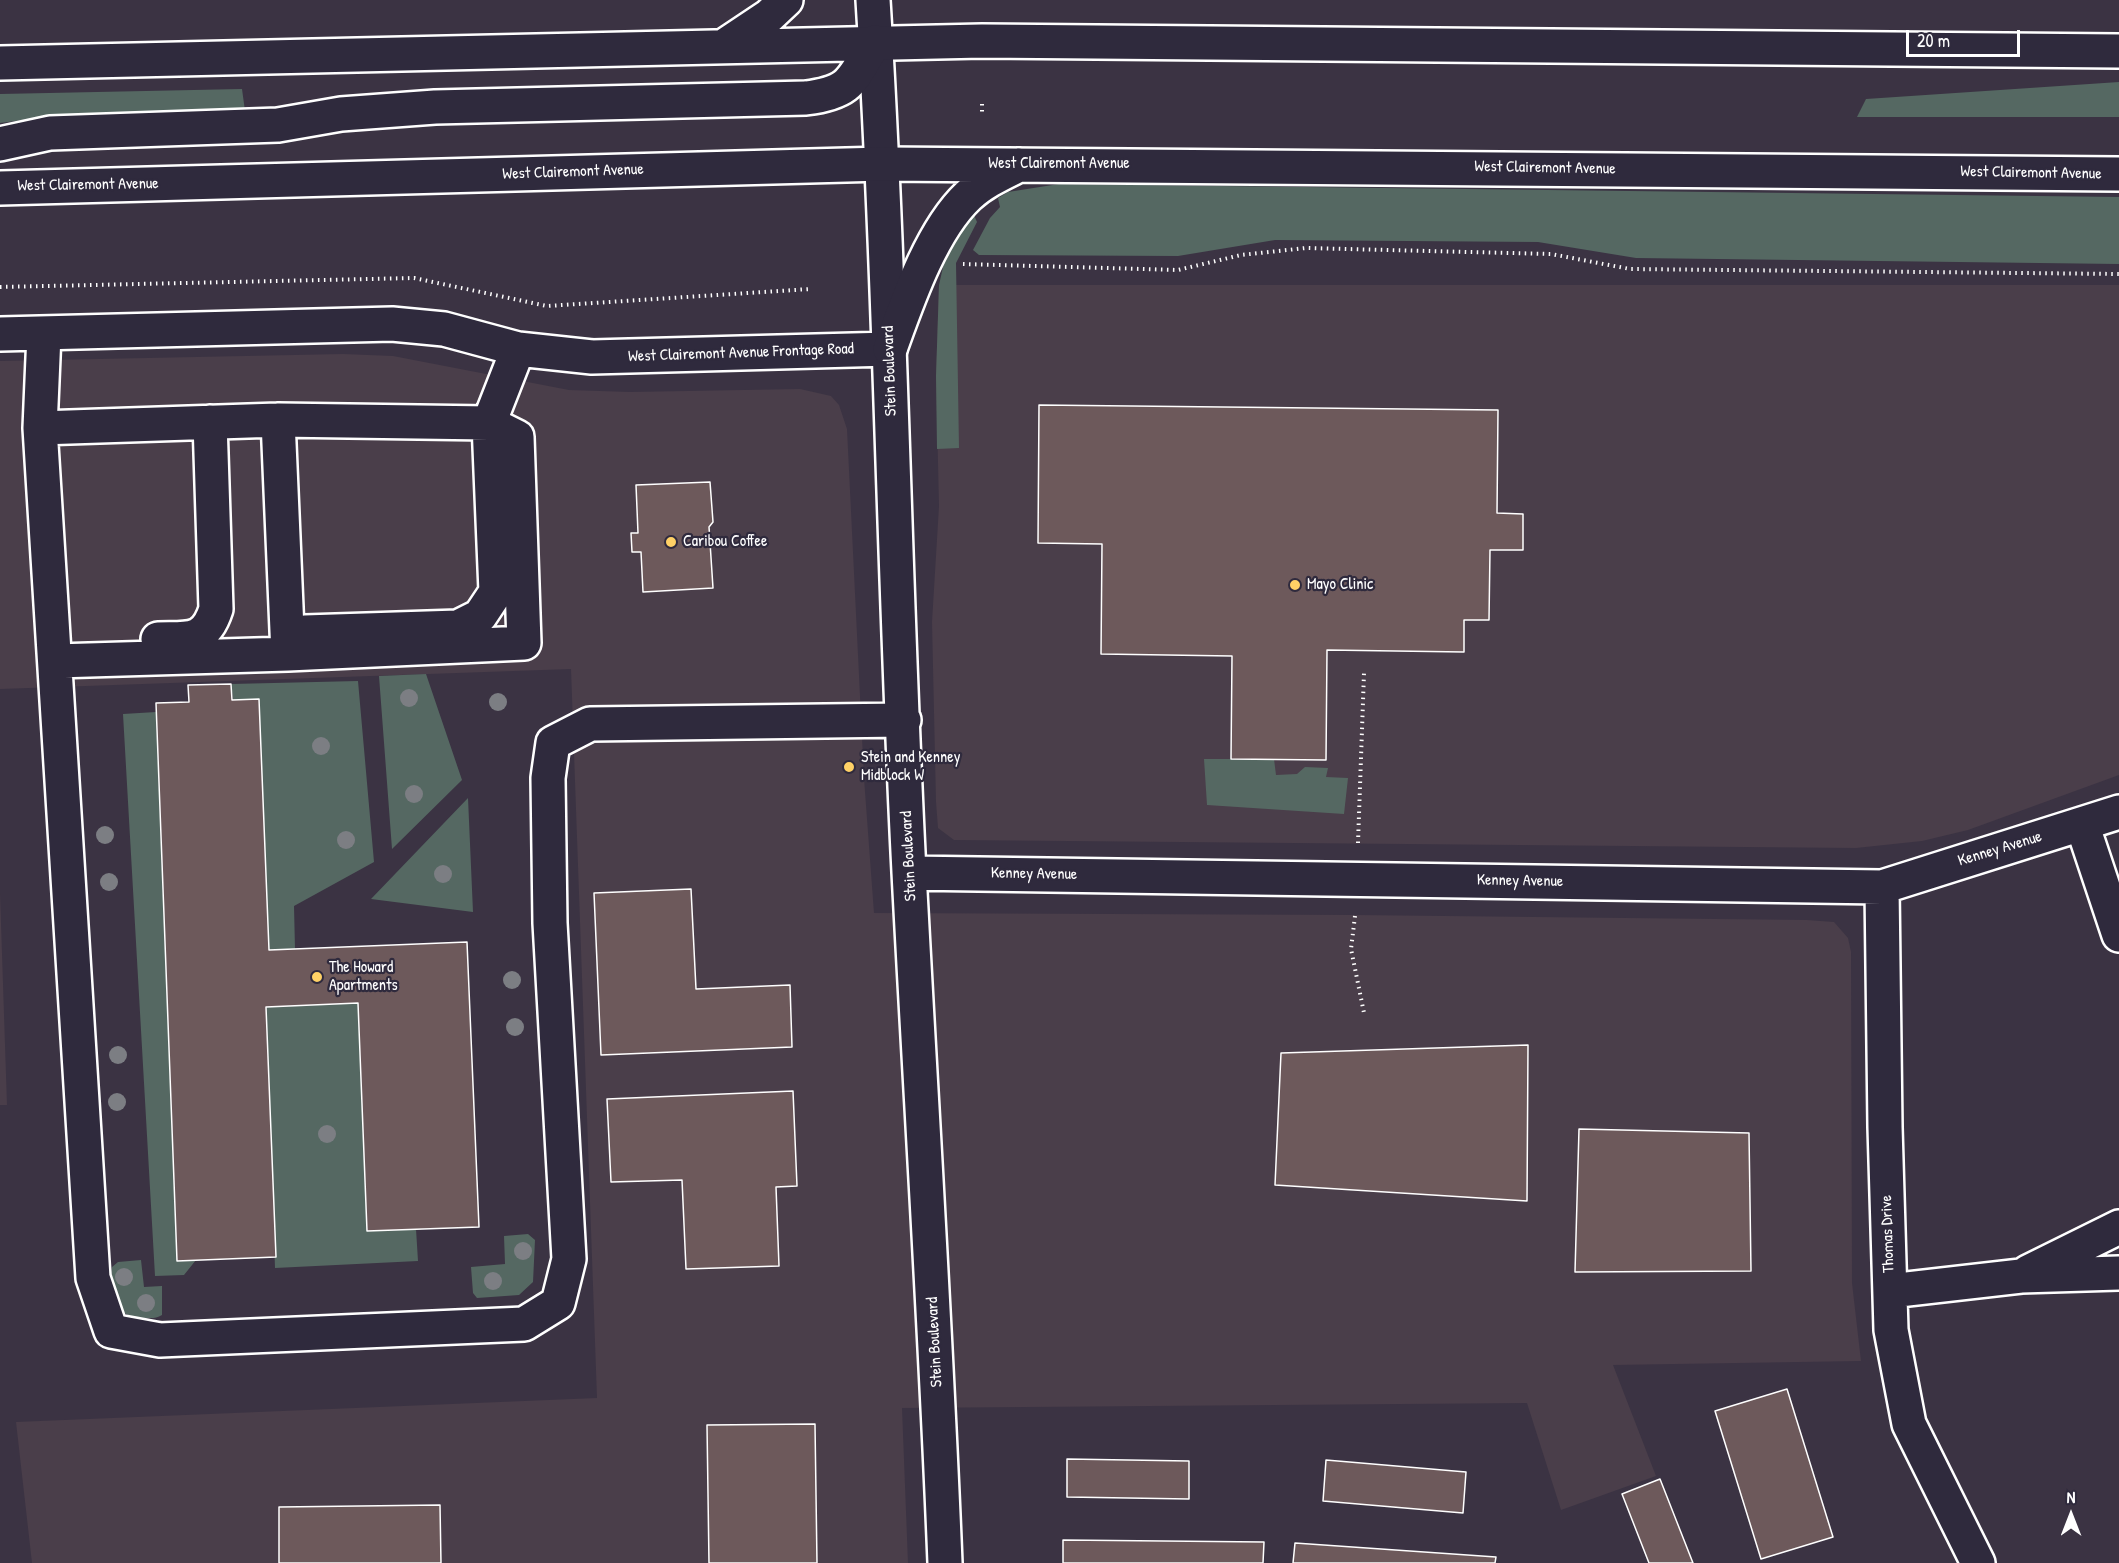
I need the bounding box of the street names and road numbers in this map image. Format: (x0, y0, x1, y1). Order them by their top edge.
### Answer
street label: West Clairemont Avenue (988, 154, 1130, 174)
street label: West Clairemont Avenue (1474, 157, 1616, 179)
street label: West Clairemont Avenue (502, 160, 644, 184)
street label: West Clairemont Avenue (1960, 162, 2102, 184)
street label: West Clairemont Avenue (17, 174, 159, 196)
street label: Stein Boulevard (879, 326, 901, 416)
street label: West Clairemont Avenue Frontage Road (628, 339, 854, 367)
street label: Stein Boulevard (897, 810, 921, 902)
street label: Kenney Avenue (1956, 827, 2044, 871)
street label: Kenney Avenue (991, 864, 1077, 884)
street label: Kenney Avenue (1477, 871, 1563, 891)
street label: Thomas Drive (1877, 1195, 1899, 1273)
street label: Stein Boulevard (923, 1296, 947, 1388)

